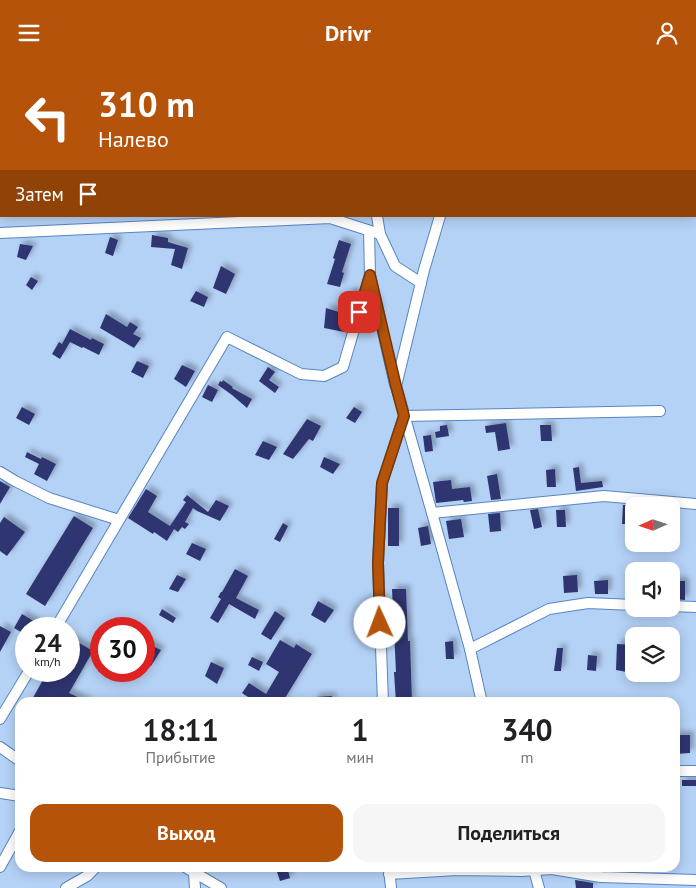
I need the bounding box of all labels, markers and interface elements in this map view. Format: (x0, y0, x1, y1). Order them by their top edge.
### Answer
icon: menu (15, 19, 43, 47)
text: Drivr (325, 19, 371, 47)
icon: person (653, 19, 681, 47)
text: 310 m (98, 81, 195, 127)
icon: left (15, 85, 80, 150)
text: Налево (98, 125, 169, 153)
icon: arrive (74, 180, 102, 208)
text: Затем (15, 182, 64, 206)
pin (338, 291, 380, 333)
icon: arrive (345, 298, 373, 326)
north arrow (625, 497, 680, 553)
map controls (625, 497, 680, 682)
button: sound (625, 562, 680, 617)
position arrow (353, 596, 405, 648)
speed limit sign: 30 (90, 617, 155, 682)
text: 24 (33, 627, 62, 659)
button: layers (625, 627, 680, 682)
text: km/h (34, 654, 61, 669)
text: 18:11 (143, 710, 219, 749)
text: 1 (352, 710, 369, 749)
text: 340 (501, 710, 552, 749)
text: Прибытие (145, 747, 216, 767)
text: мин (346, 747, 374, 767)
text: m (520, 747, 533, 767)
button: Выход (30, 804, 343, 862)
button: Поделиться (353, 804, 665, 862)

